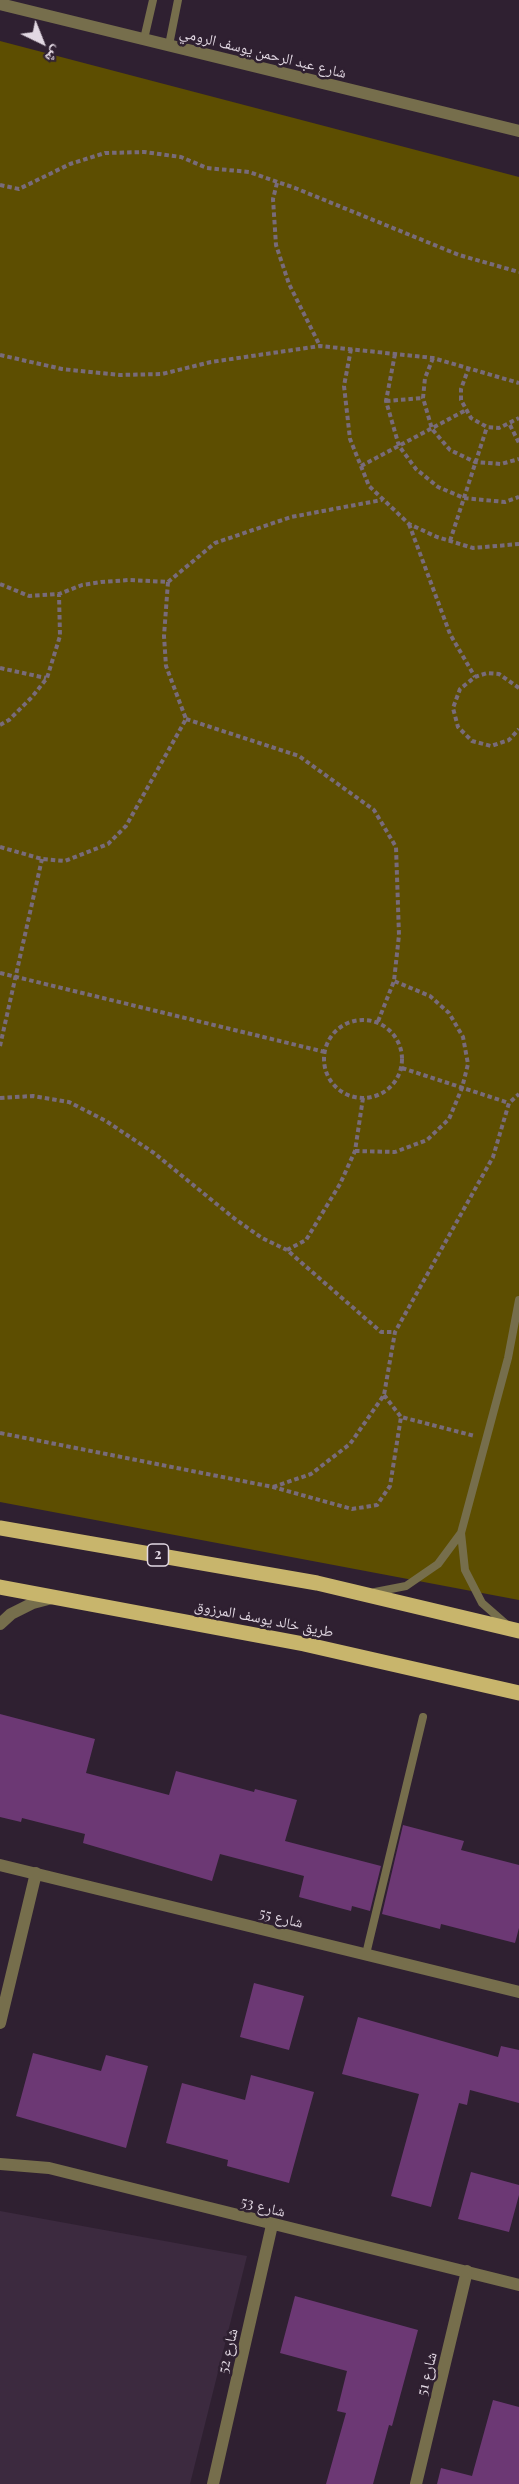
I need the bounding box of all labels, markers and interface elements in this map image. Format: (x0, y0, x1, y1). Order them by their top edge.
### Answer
north arrow (12, 12, 72, 72)
street label: شارع عبد الرحمن يوسف الرومي (178, 24, 348, 82)
text: ش (41, 42, 68, 69)
road number: 2 (148, 1544, 168, 1566)
street label: طريق خالد يوسف المرزوق (193, 1597, 335, 1641)
street label: شارع 55 (257, 1904, 305, 1932)
street label: شارع 53 (239, 2193, 287, 2221)
street label: شارع 52 (214, 2327, 242, 2375)
street label: شارع 51 (413, 2350, 441, 2398)

